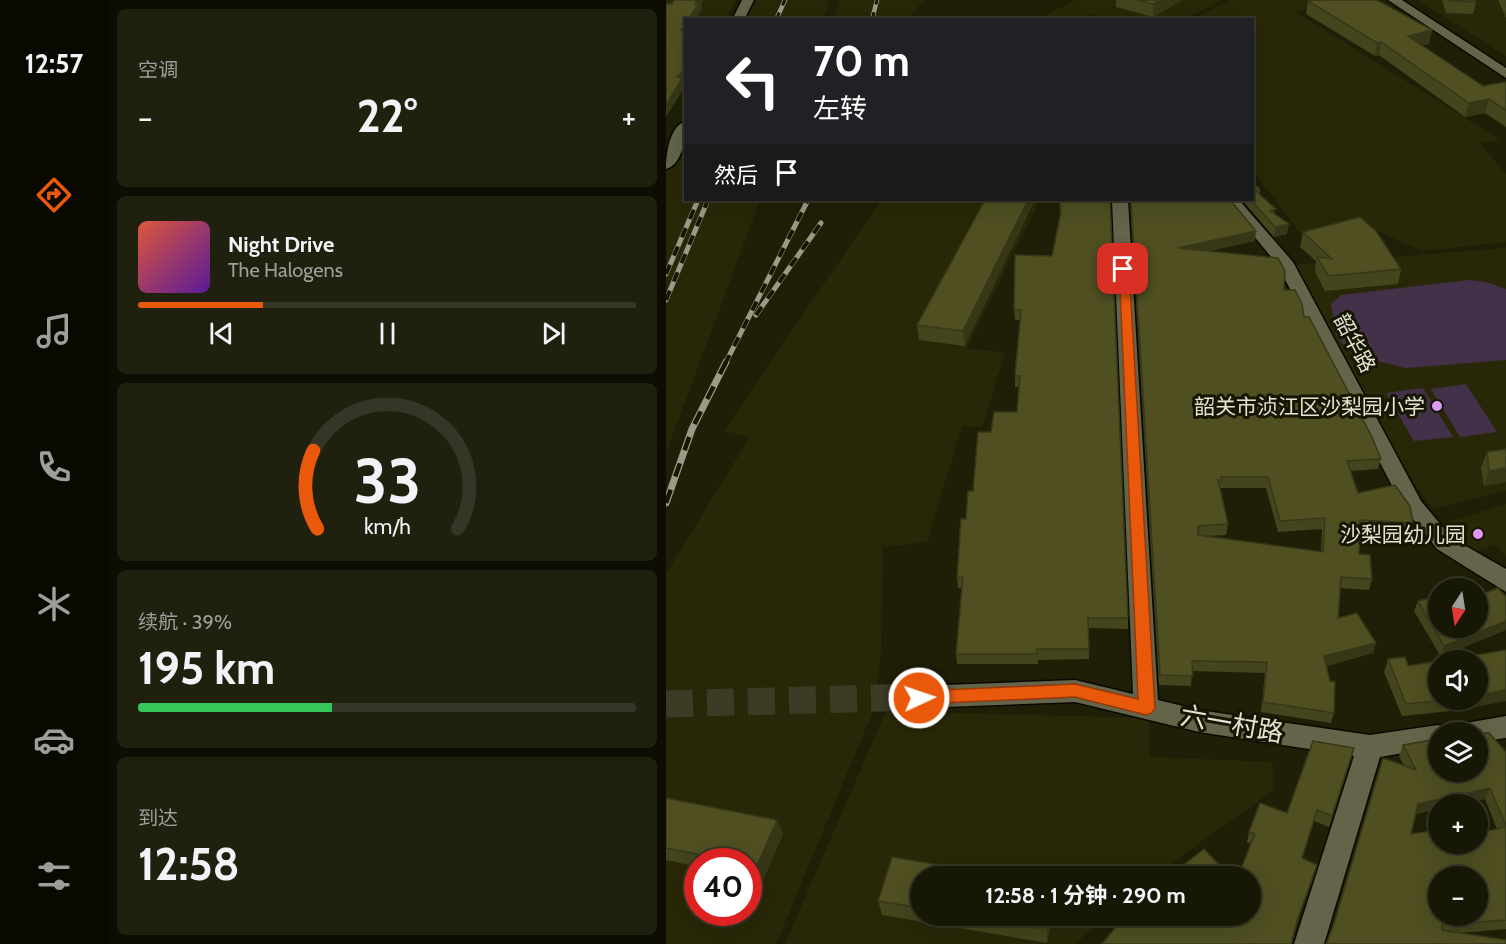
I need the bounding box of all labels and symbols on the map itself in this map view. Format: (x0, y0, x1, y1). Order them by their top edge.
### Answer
pin (1097, 243, 1148, 294)
street label: 韶华路 (1329, 309, 1381, 377)
place label: 韶关市浈江区沙梨园小学 (1194, 394, 1425, 419)
marker: 韶关市浈江区沙梨园小学 (1430, 399, 1444, 413)
place label: 沙梨园幼儿园 (1340, 522, 1466, 547)
marker: 沙梨园幼儿园 (1471, 527, 1485, 541)
north arrow (1428, 578, 1488, 638)
position arrow (887, 666, 951, 730)
street label: 六一村路 (1178, 699, 1286, 749)
speed limit sign: 40 (684, 848, 762, 926)

